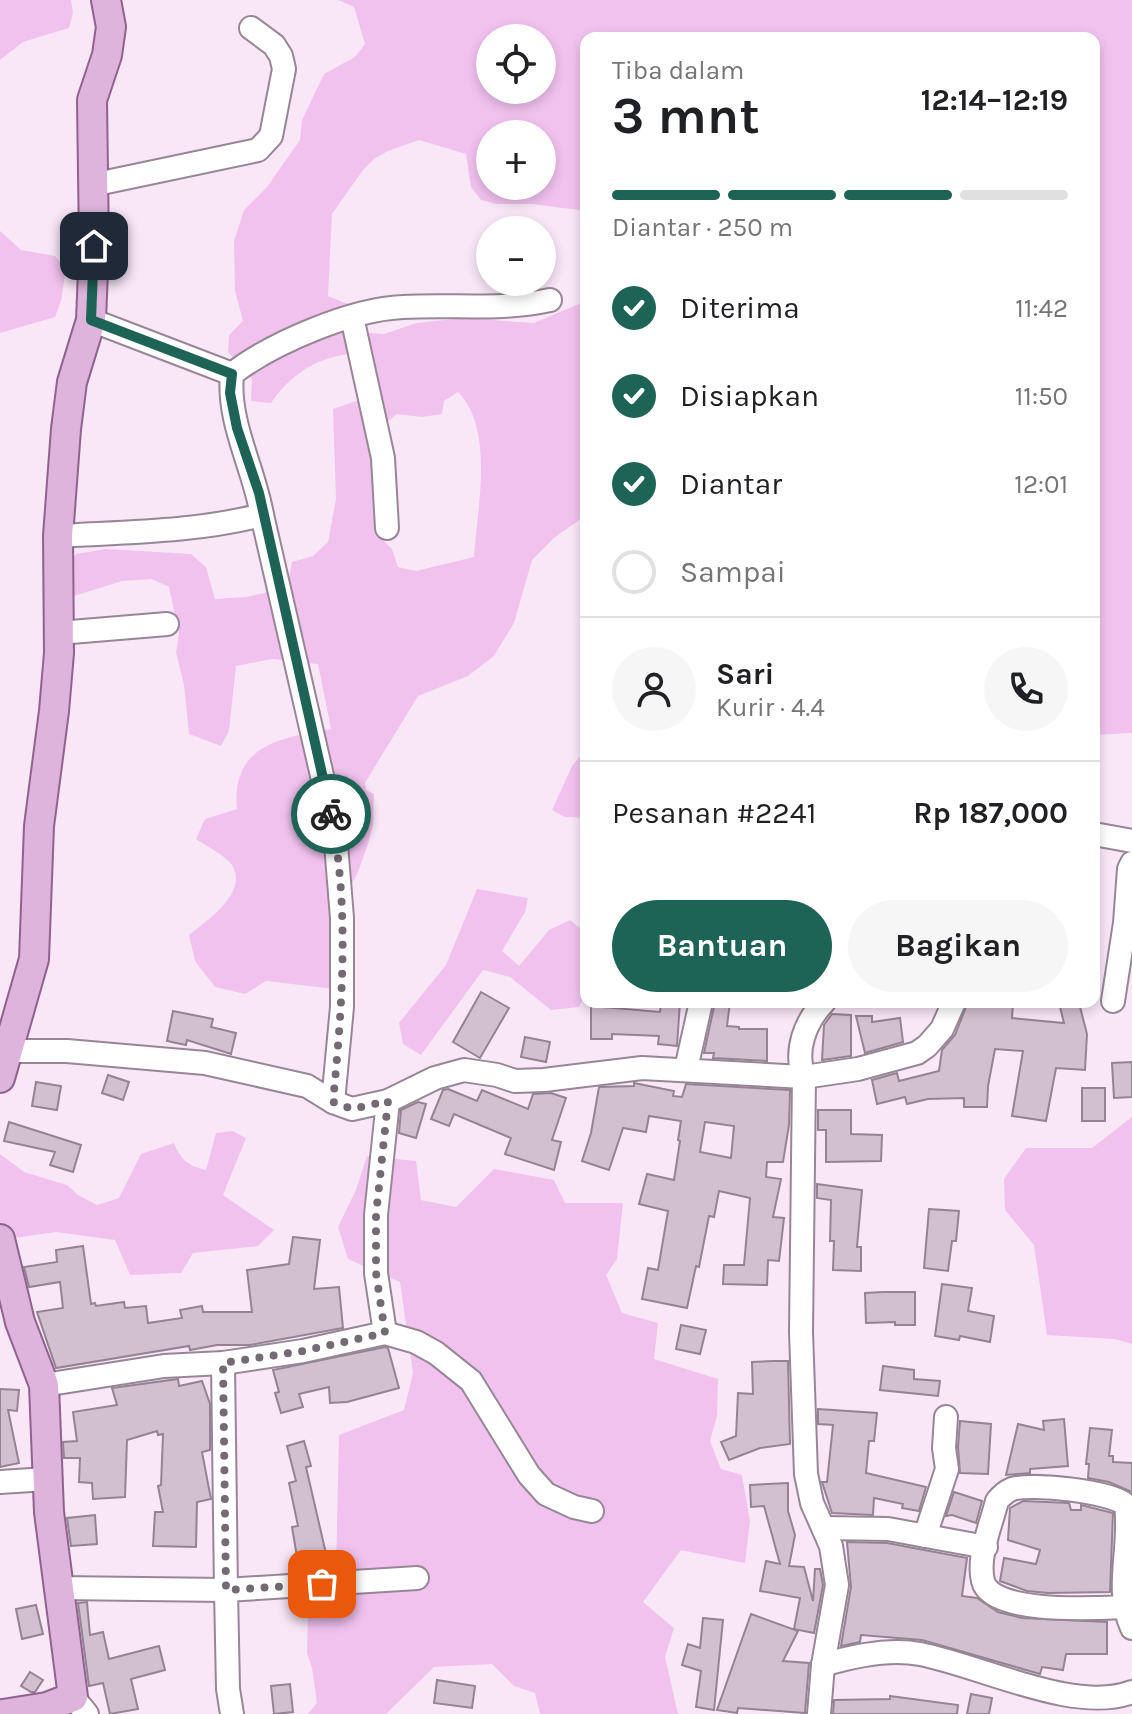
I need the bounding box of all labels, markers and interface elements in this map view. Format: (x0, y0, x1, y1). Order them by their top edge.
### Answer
map controls (476, 24, 556, 296)
button: locate (476, 24, 556, 104)
text: Tiba dalam (612, 55, 744, 86)
text: 12:14–12:19 (921, 82, 1068, 118)
text: 3 mnt (612, 85, 760, 146)
button: + (476, 120, 556, 200)
pin (60, 212, 128, 280)
text: Diantar · 250 m (612, 212, 793, 243)
button: − (476, 216, 556, 296)
icon: home (72, 224, 116, 268)
icon: check (612, 286, 656, 330)
text: Diterima (680, 290, 800, 326)
text: 11:42 (1015, 293, 1068, 324)
icon: check (612, 374, 656, 418)
text: Disiapkan (680, 378, 819, 414)
text: 11:50 (1015, 381, 1068, 412)
icon: check (612, 462, 656, 506)
text: Diantar (680, 466, 782, 502)
text: 12:01 (1014, 469, 1068, 500)
text: Sampai (680, 554, 786, 590)
button: person (612, 647, 696, 731)
button: phone (984, 647, 1068, 731)
text: Sari (716, 656, 774, 692)
text: Kurir · 4.4 (716, 692, 825, 723)
courier (291, 774, 371, 854)
icon: bike (309, 792, 353, 836)
text: Pesanan #2241 (612, 795, 816, 831)
text: Rp 187,000 (913, 795, 1068, 831)
button: Bantuan (612, 900, 832, 992)
button: Bagikan (848, 900, 1068, 992)
pin (288, 1550, 356, 1618)
icon: bag (300, 1562, 344, 1606)

